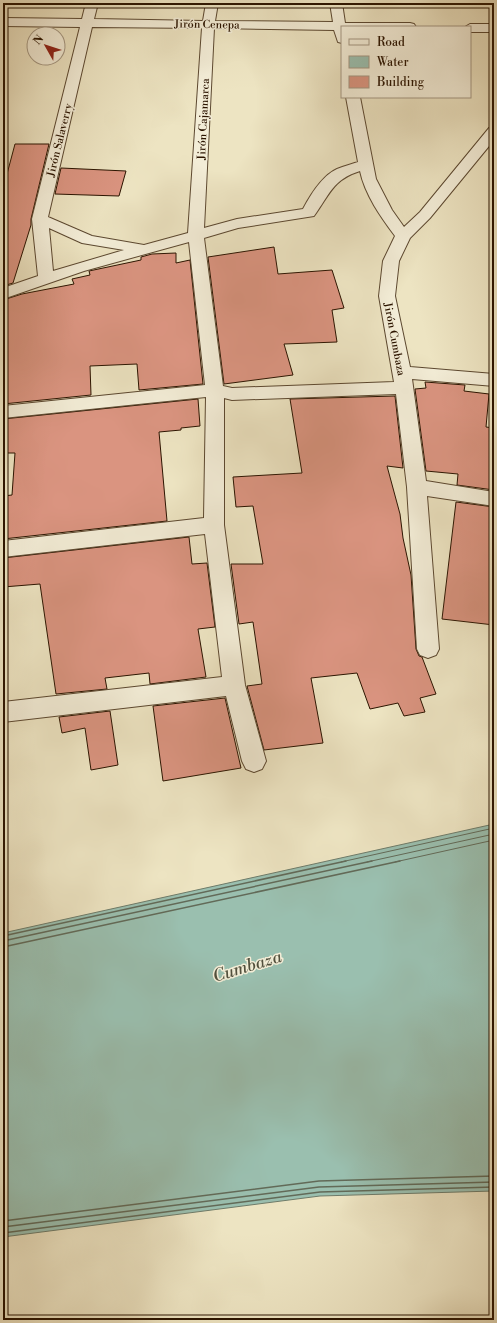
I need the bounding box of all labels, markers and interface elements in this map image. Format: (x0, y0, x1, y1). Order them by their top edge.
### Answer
street label: Jirón Cenepa (173, 17, 240, 33)
north arrow (26, 26, 66, 66)
legend (341, 26, 471, 98)
text: N (31, 32, 47, 48)
text: Road (377, 35, 405, 50)
text: Water (376, 55, 409, 70)
text: Building (376, 75, 425, 90)
street label: Jirón Cajamarca (195, 78, 213, 161)
street label: Jirón Salaverry (44, 101, 76, 179)
street label: Jirón Cumbaza (380, 300, 408, 377)
water label: Cumbaza (210, 946, 285, 988)

